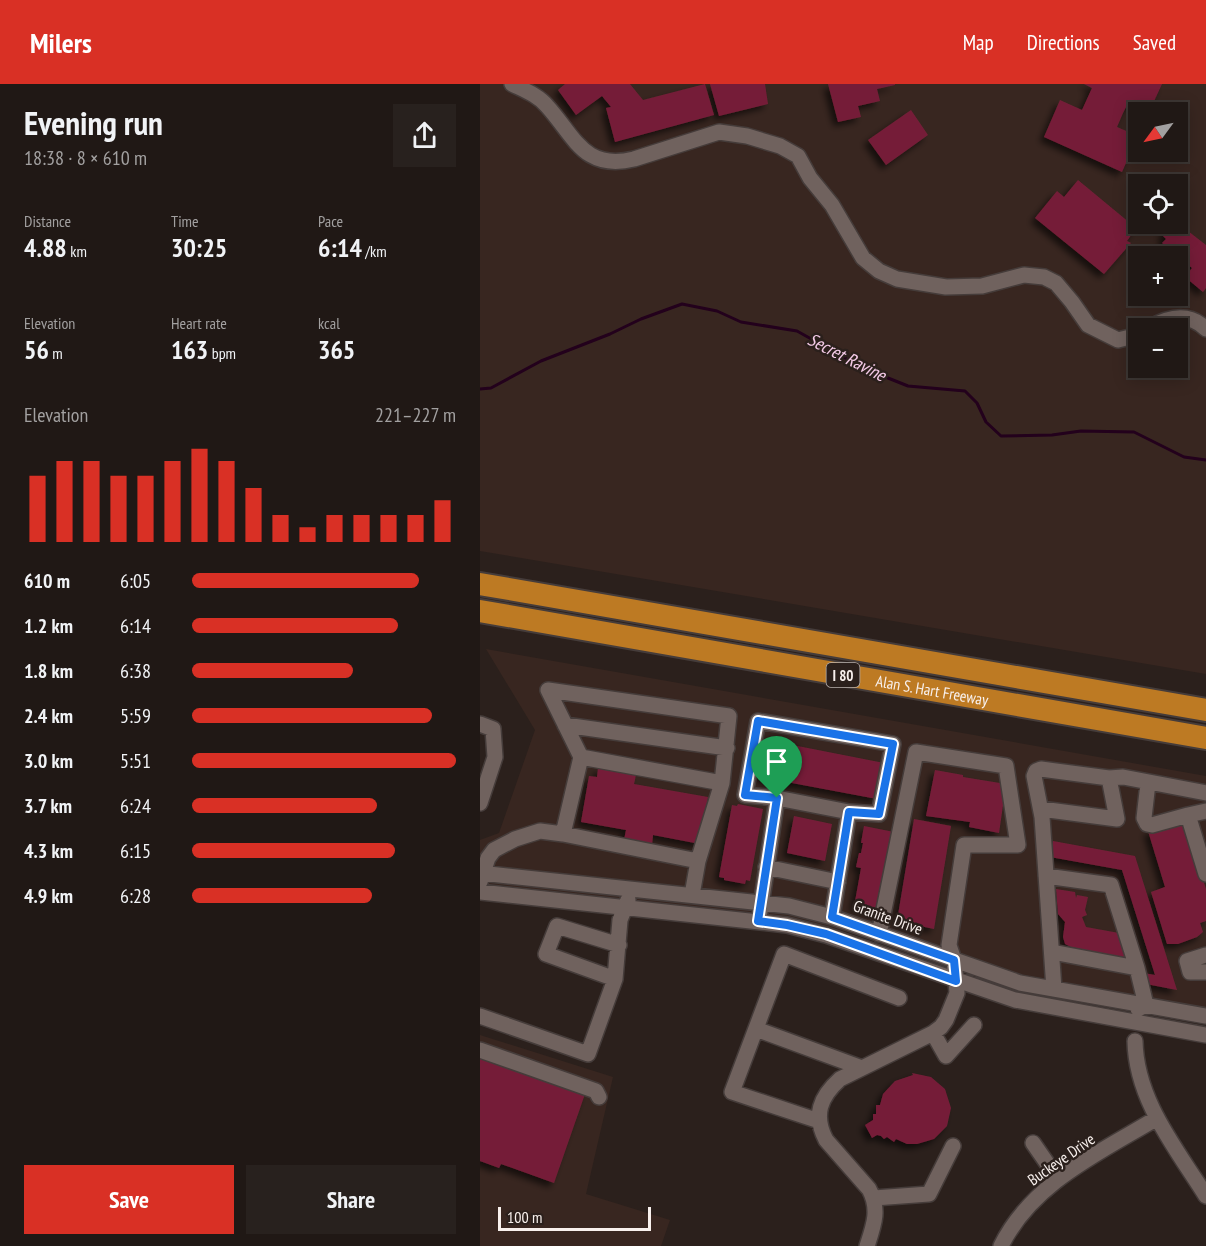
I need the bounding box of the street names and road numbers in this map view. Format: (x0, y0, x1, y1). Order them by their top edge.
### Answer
road number: I 80 (826, 663, 860, 687)
street label: Alan S. Hart Freeway (874, 670, 990, 710)
street label: Granite Drive (851, 895, 925, 939)
street label: Buckeye Drive (1023, 1129, 1099, 1189)

